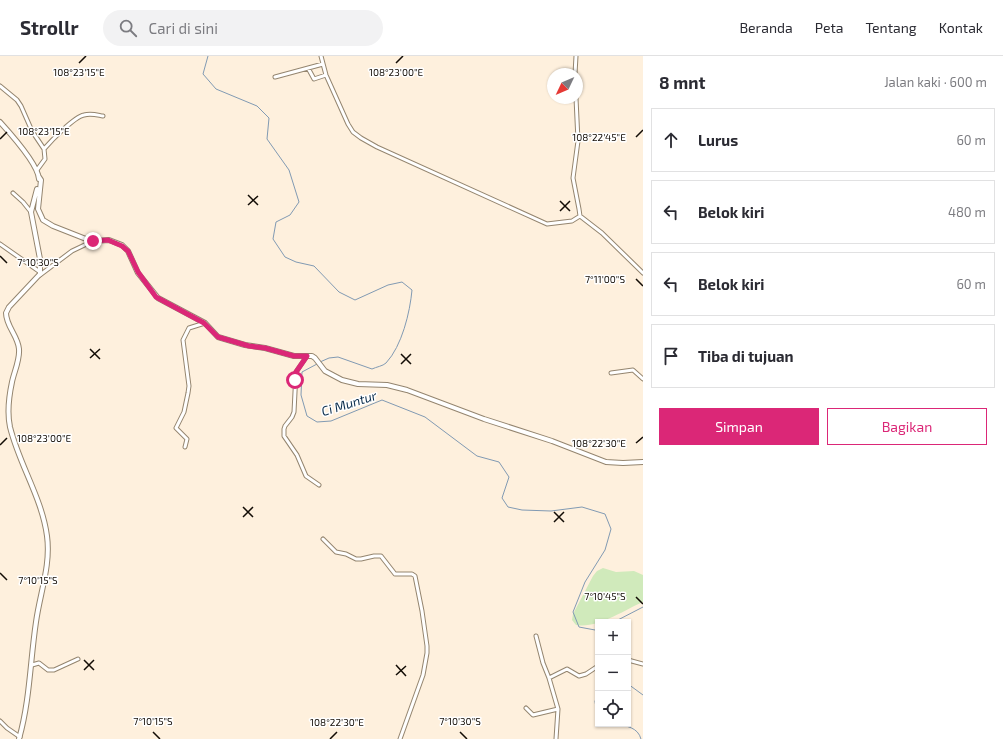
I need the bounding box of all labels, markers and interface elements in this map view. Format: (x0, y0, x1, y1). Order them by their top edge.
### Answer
search box (103, 10, 383, 46)
text: Strollr (20, 16, 79, 39)
icon: search (117, 17, 139, 39)
text: Cari di sini (149, 19, 218, 37)
text: Beranda (739, 19, 793, 36)
text: Peta (815, 19, 843, 36)
text: Tentang (865, 19, 917, 36)
text: Kontak (939, 19, 983, 36)
text: 108°23'15"E (53, 66, 105, 78)
text: 108°23'00"E (369, 66, 423, 78)
north arrow (547, 68, 583, 104)
text: 8 mnt (659, 72, 705, 92)
text: Jalan kaki · 600 m (884, 74, 987, 90)
text: 108°23'15"E (18, 125, 70, 137)
icon: ahead (660, 129, 682, 151)
text: 108°22'45"E (572, 131, 626, 143)
text: Lurus (698, 131, 738, 149)
text: 60 m (956, 132, 986, 148)
icon: left (660, 201, 682, 223)
text: Belok kiri (698, 203, 764, 221)
text: 480 m (948, 204, 986, 220)
route end (84, 232, 102, 250)
text: 7°10'30"S (17, 256, 59, 268)
text: 7°11'00"S (585, 273, 625, 285)
icon: left (660, 273, 682, 295)
text: Belok kiri (698, 275, 764, 293)
text: 60 m (956, 276, 986, 292)
icon: arrive (660, 345, 682, 367)
text: Tiba di tujuan (698, 347, 794, 365)
route start (286, 371, 304, 389)
water label: Ci Muntur (319, 387, 379, 419)
button: Simpan (659, 408, 819, 445)
button: Bagikan (827, 408, 987, 445)
text: 108°23'00"E (17, 432, 71, 444)
text: 108°22'30"E (572, 437, 626, 449)
text: 7°10'15"S (18, 574, 58, 586)
text: 7°10'45"S (584, 590, 626, 602)
map controls (595, 619, 631, 727)
button: + (595, 619, 631, 655)
button: − (595, 655, 631, 691)
button: locate (595, 691, 631, 727)
text: 7°10'15"S (133, 715, 173, 727)
text: 7°10'30"S (439, 715, 481, 727)
text: 108°22'30"E (310, 716, 364, 728)

